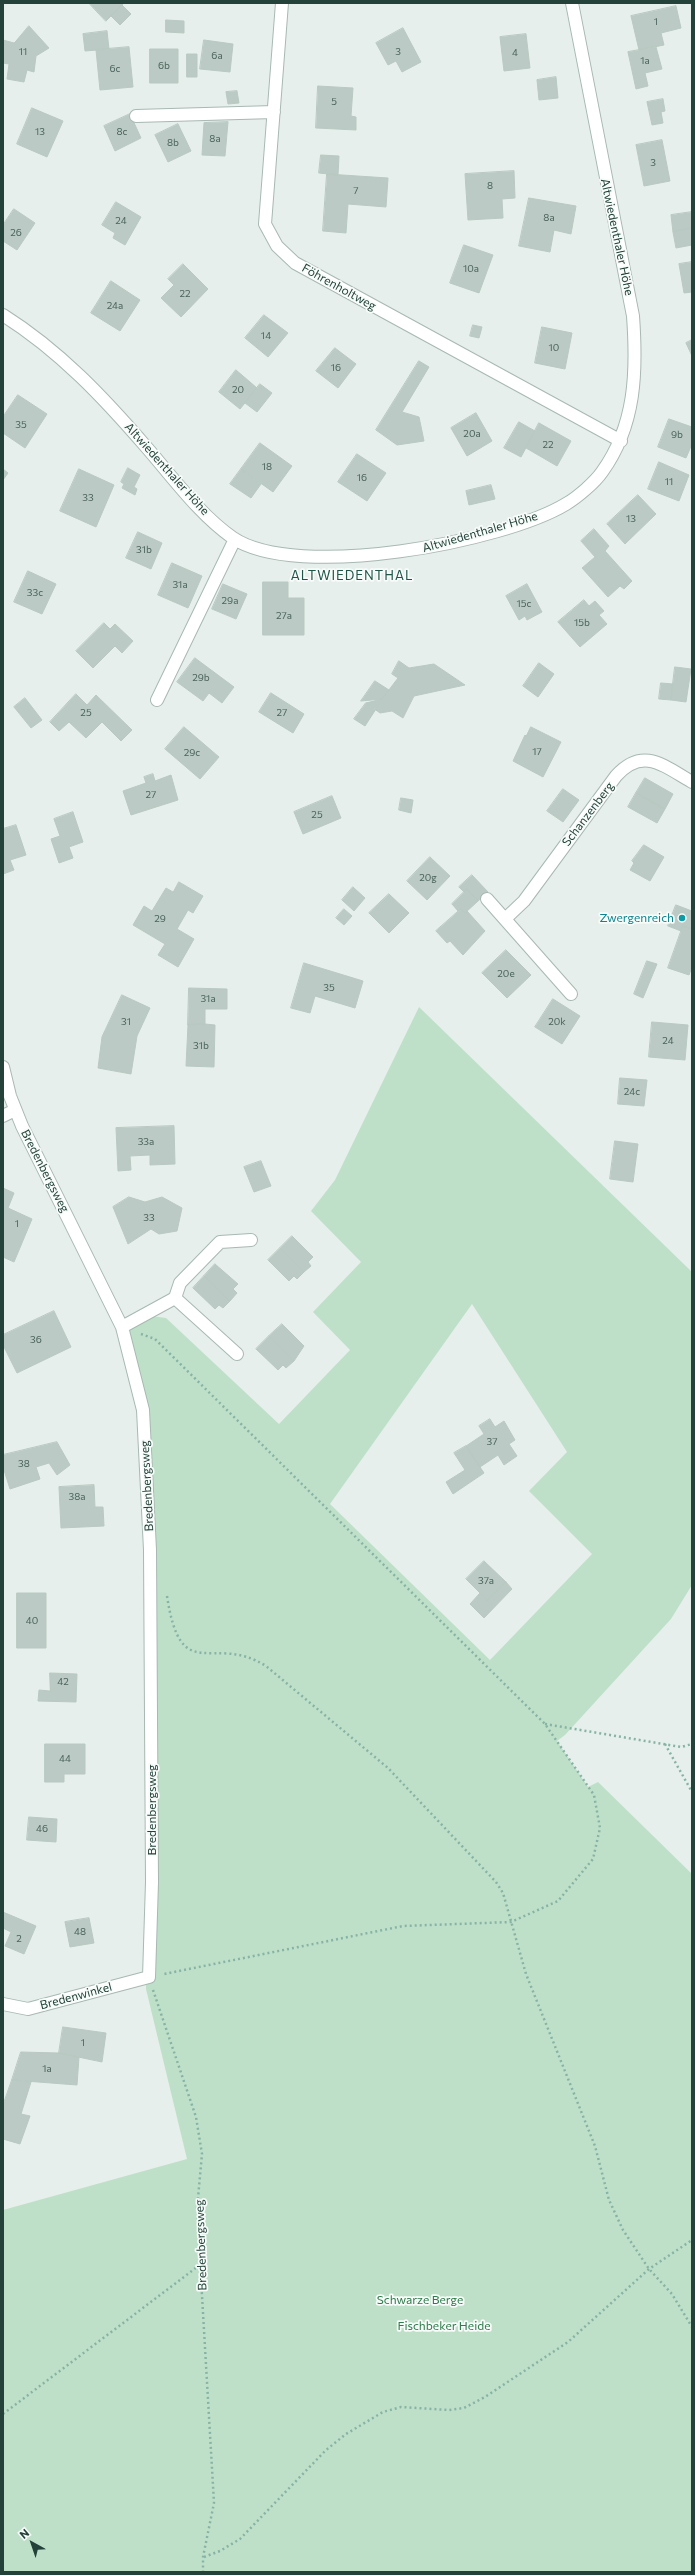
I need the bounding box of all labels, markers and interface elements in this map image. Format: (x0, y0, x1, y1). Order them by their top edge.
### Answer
house number: 1 (654, 16, 658, 28)
house number: 11 (19, 46, 27, 58)
house number: 3 (395, 46, 401, 58)
house number: 4 (512, 47, 518, 59)
house number: 6a (211, 50, 223, 62)
house number: 1a (640, 55, 650, 67)
house number: 6b (158, 60, 170, 72)
house number: 6c (109, 63, 121, 75)
house number: 5 (331, 96, 337, 108)
house number: 13 (35, 126, 45, 138)
house number: 8c (116, 126, 128, 138)
house number: 8a (209, 133, 221, 145)
house number: 8b (167, 137, 179, 149)
house number: 3 (650, 157, 656, 169)
street label: Altwiedenthaler Höhe (598, 177, 636, 297)
house number: 8 (487, 180, 493, 192)
house number: 7 (353, 185, 359, 197)
house number: 8a (543, 212, 555, 224)
house number: 24 (115, 215, 127, 227)
house number: 26 (10, 227, 22, 239)
street label: Föhrenholtweg (299, 261, 379, 313)
house number: 10a (463, 263, 479, 275)
house number: 22 (179, 288, 191, 300)
house number: 24a (107, 300, 123, 312)
house number: 14 (261, 330, 271, 342)
house number: 10 (549, 342, 559, 354)
house number: 16 (331, 362, 341, 374)
house number: 20 (232, 384, 244, 396)
house number: 35 (15, 419, 27, 431)
street label: Altwiedenthaler Höhe (122, 420, 212, 518)
house number: 20a (463, 428, 481, 440)
house number: 9b (671, 429, 683, 441)
house number: 22 (542, 439, 554, 451)
house number: 18 (262, 461, 272, 473)
house number: 16 (357, 472, 367, 484)
house number: 11 (665, 476, 673, 488)
house number: 33 (82, 492, 94, 504)
street label: Altwiedenthaler Höhe (421, 509, 539, 555)
house number: 13 (626, 513, 636, 525)
house number: 31b (136, 544, 152, 556)
district label: ALTWIEDENTHAL (291, 568, 413, 584)
house number: 31a (172, 579, 188, 591)
house number: 33c (27, 587, 43, 599)
house number: 29a (222, 595, 238, 607)
house number: 15c (517, 598, 531, 610)
house number: 27a (276, 610, 292, 622)
house number: 15b (574, 617, 590, 629)
house number: 29b (192, 672, 210, 684)
house number: 25 (80, 707, 92, 719)
house number: 27 (277, 707, 287, 719)
house number: 17 (532, 746, 542, 758)
house number: 29c (184, 747, 200, 759)
street label: Schanzenberg (559, 779, 617, 849)
house number: 27 (146, 789, 156, 801)
house number: 25 (311, 809, 323, 821)
house number: 20g (419, 872, 437, 884)
place label: Zwergenreich (600, 911, 674, 925)
house number: 29 (154, 913, 166, 925)
marker: Zwergenreich (677, 913, 687, 923)
house number: 20e (497, 968, 515, 980)
house number: 35 (323, 982, 335, 994)
house number: 31a (200, 993, 216, 1005)
house number: 31 (121, 1016, 131, 1028)
house number: 20k (548, 1016, 566, 1028)
house number: 24 (662, 1035, 674, 1047)
house number: 31b (193, 1040, 209, 1052)
house number: 24c (624, 1086, 640, 1098)
street label: Bredenbergsweg (18, 1127, 72, 1215)
house number: 33a (138, 1136, 154, 1148)
house number: 33 (143, 1212, 155, 1224)
house number: 1 (15, 1218, 19, 1230)
house number: 36 (30, 1334, 42, 1346)
house number: 37 (487, 1436, 497, 1448)
street label: Bredenbergsweg (137, 1440, 157, 1532)
house number: 38 (18, 1458, 30, 1470)
house number: 38a (68, 1491, 86, 1503)
house number: 37a (478, 1575, 494, 1587)
house number: 40 (26, 1615, 38, 1627)
house number: 42 (57, 1676, 69, 1688)
house number: 44 (59, 1753, 71, 1765)
street label: Bredenbergsweg (145, 1764, 159, 1856)
house number: 46 (36, 1823, 48, 1835)
house number: 48 (74, 1926, 86, 1938)
house number: 2 (16, 1933, 22, 1945)
street label: Bredenwinkel (38, 1979, 114, 2013)
house number: 1 (81, 2037, 85, 2049)
house number: 1a (42, 2063, 52, 2075)
street label: Bredenbergsweg (192, 2199, 210, 2291)
park label: Schwarze Berge (377, 2293, 463, 2307)
park label: Fischbeker Heide (398, 2319, 490, 2333)
north arrow (12, 2523, 52, 2563)
text: N (17, 2526, 31, 2541)

